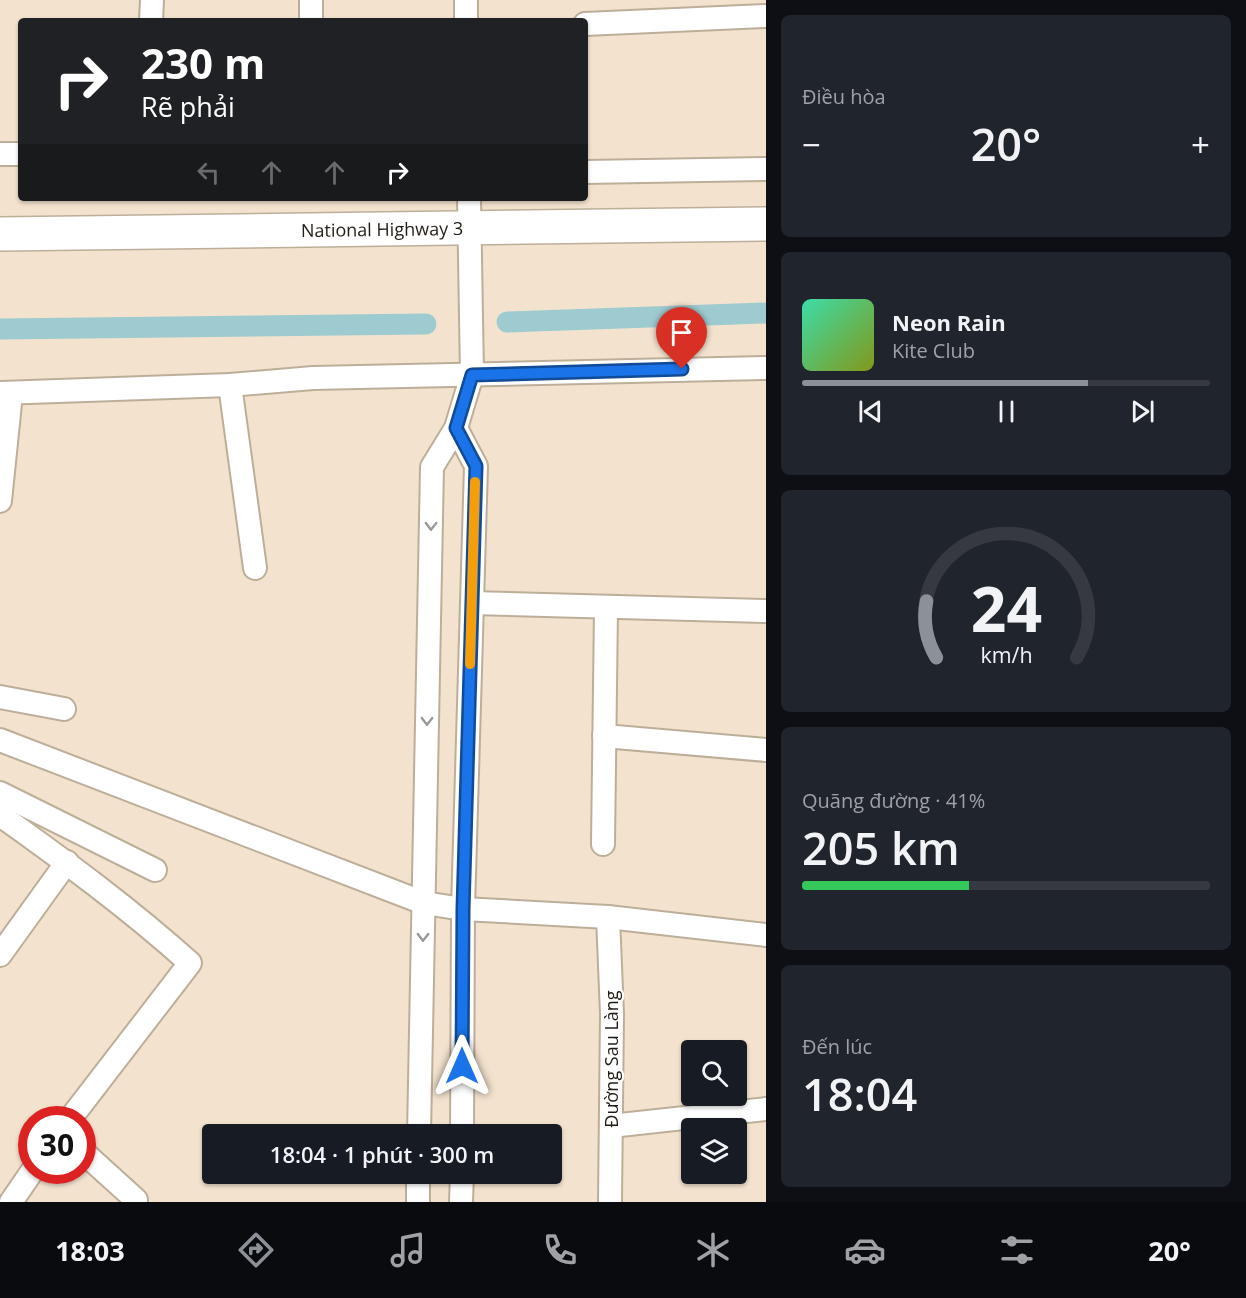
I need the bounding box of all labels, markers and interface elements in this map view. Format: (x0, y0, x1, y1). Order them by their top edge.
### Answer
text: 230 m (141, 34, 265, 91)
icon: right (42, 42, 120, 120)
text: Điều hòa (802, 83, 886, 110)
text: Rẽ phải (141, 88, 235, 125)
text: 20° (971, 113, 1041, 174)
text: − (802, 122, 821, 167)
text: + (1191, 122, 1210, 167)
icon: left (192, 156, 225, 189)
icon: ahead (255, 156, 288, 189)
icon: ahead (318, 156, 351, 189)
icon: right (381, 156, 414, 189)
street label: National Highway 3 (301, 216, 463, 242)
pin (656, 307, 707, 369)
text: Neon Rain (892, 307, 1006, 337)
icon: arrive (665, 316, 698, 349)
text: Kite Club (892, 337, 975, 364)
icon: previous (854, 395, 887, 428)
icon: pause (990, 395, 1023, 428)
icon: next (1126, 395, 1159, 428)
one-way arrow (425, 521, 437, 530)
text: 24 (970, 565, 1042, 650)
text: km/h (980, 640, 1032, 669)
one-way arrow (421, 716, 434, 725)
text: Quãng đường · 41% (802, 787, 985, 814)
text: 205 km (802, 817, 960, 878)
one-way arrow (417, 932, 429, 941)
street label: Đường Sau Làng (599, 990, 623, 1128)
text: Đến lúc (802, 1033, 872, 1060)
position arrow (430, 1034, 494, 1098)
map controls (681, 1040, 747, 1184)
button: search (681, 1040, 747, 1106)
text: 18:04 (802, 1063, 917, 1124)
speed limit sign: 30 (18, 1106, 96, 1184)
button: layers (681, 1118, 747, 1184)
text: 18:04 · 1 phút · 300 m (270, 1139, 494, 1169)
icon: directions (235, 1229, 277, 1271)
icon: music (387, 1229, 429, 1271)
icon: phone (539, 1229, 581, 1271)
icon: climate (692, 1229, 734, 1271)
icon: car (844, 1229, 886, 1271)
icon: filters (996, 1229, 1038, 1271)
text: 18:03 (55, 1232, 125, 1269)
text: 20° (1148, 1232, 1191, 1269)

